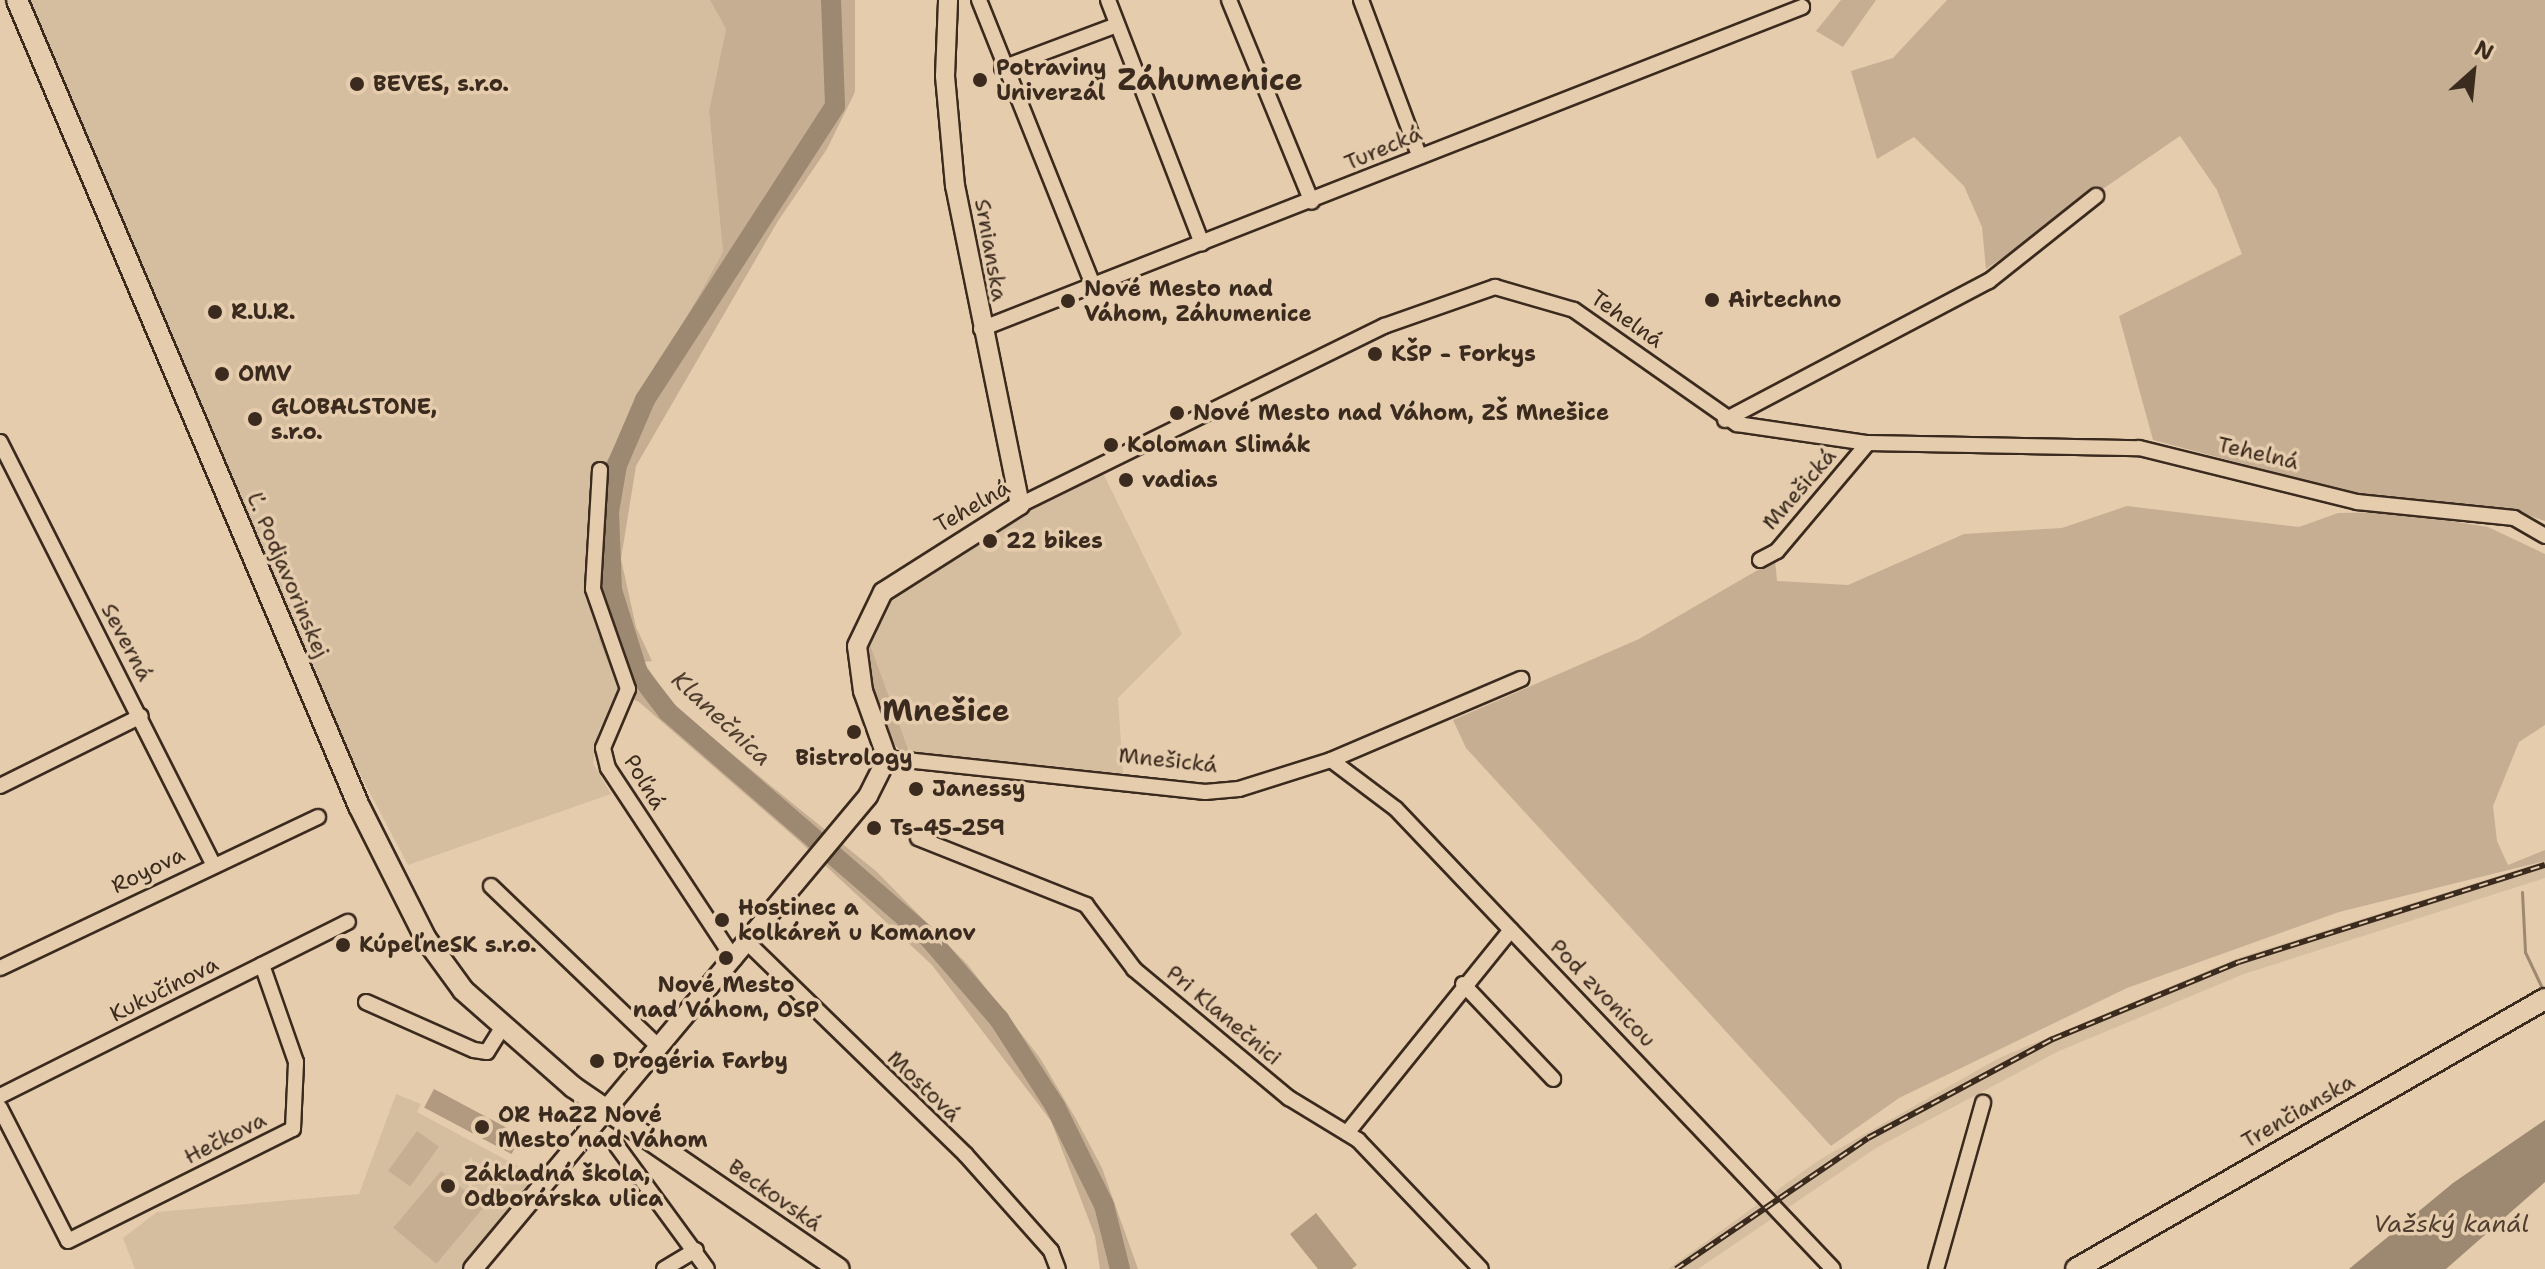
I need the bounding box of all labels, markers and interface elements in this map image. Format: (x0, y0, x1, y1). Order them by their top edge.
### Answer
north arrow (2433, 32, 2513, 112)
text: N (2470, 33, 2498, 67)
place label: Potraviny Univerzál (996, 54, 1106, 106)
district label: Záhumenice (1117, 62, 1303, 98)
place label: BEVES, s.r.o. (373, 71, 509, 97)
marker: Potraviny Univerzál (971, 71, 989, 89)
marker: BEVES, s.r.o. (348, 75, 366, 93)
street label: Turecká (1340, 120, 1426, 176)
street label: Srnianska (969, 197, 1013, 303)
place label: Nové Mesto nad Váhom, Záhumenice (1084, 275, 1312, 326)
street label: Tehelná (1586, 285, 1668, 353)
place label: Airtechno (1728, 287, 1842, 313)
marker: Airtechno (1703, 291, 1721, 309)
marker: Nové Mesto nad Váhom, Záhumenice (1059, 292, 1077, 310)
place label: R.U.R. (231, 299, 296, 325)
marker: R.U.R. (206, 303, 224, 321)
place label: KŠP - Forkys (1391, 341, 1536, 367)
marker: KŠP - Forkys (1366, 345, 1384, 363)
place label: OMV (238, 361, 292, 387)
marker: OMV (213, 365, 231, 383)
place label: GLOBALSTONE, s.r.o. (271, 393, 437, 444)
place label: Nové Mesto nad Váhom, ZŠ Mnešice (1193, 400, 1609, 426)
marker: Nové Mesto nad Váhom, ZŠ Mnešice (1168, 404, 1186, 422)
marker: GLOBALSTONE, s.r.o. (246, 410, 264, 428)
street label: Tehelná (2215, 431, 2301, 475)
place label: Koloman Slimák (1127, 432, 1311, 458)
marker: Koloman Slimák (1102, 436, 1120, 454)
street label: Mnešická (1756, 443, 1842, 535)
place label: vadias (1142, 467, 1218, 493)
marker: vadias (1117, 471, 1135, 489)
street label: Tehelná (930, 474, 1014, 538)
street label: Ľ. Podjavorinskej (241, 488, 335, 662)
place label: 22 bikes (1006, 528, 1103, 554)
marker: 22 bikes (981, 532, 999, 550)
street label: Severná (96, 599, 158, 685)
water label: Klanečnica (665, 666, 777, 772)
district label: Mnešice (882, 693, 1010, 729)
marker: Bistrology (845, 723, 863, 741)
street label: Mnešická (1117, 742, 1219, 778)
place label: Bistrology (795, 745, 913, 771)
street label: Poľná (618, 750, 672, 814)
place label: Janessy (932, 776, 1025, 802)
marker: Janessy (907, 780, 925, 798)
place label: Ts-45-259 (890, 815, 1005, 841)
marker: Ts-45-259 (865, 819, 883, 837)
street label: Royova (107, 841, 189, 899)
place label: Hostinec a kolkáreň u Komanov (738, 894, 976, 946)
marker: Hostinec a kolkáreň u Komanov (713, 911, 731, 929)
place label: KúpeľneSK s.r.o. (359, 932, 537, 958)
street label: Pod zvonicou (1545, 933, 1661, 1053)
marker: KúpeľneSK s.r.o. (334, 936, 352, 954)
marker: Nové Mesto nad Váhom, OSP (717, 949, 735, 967)
street label: Kukučínova (105, 950, 223, 1028)
street label: Pri Klanečnici (1161, 959, 1287, 1071)
place label: Nové Mesto nad Váhom, OSP (633, 971, 819, 1022)
street label: Mostová (882, 1045, 966, 1127)
place label: Drogéria Farby (613, 1048, 788, 1074)
marker: Drogéria Farby (588, 1052, 606, 1070)
street label: Trenčianska (2237, 1068, 2359, 1154)
place label: OR HaZZ Nové Mesto nad Váhom (498, 1101, 708, 1152)
street label: Hečkova (180, 1106, 270, 1170)
marker: OR HaZZ Nové Mesto nad Váhom (473, 1118, 491, 1136)
street label: Beckovská (723, 1153, 827, 1237)
place label: Základná škola, Odborárska ulica (464, 1160, 663, 1212)
marker: Základná škola, Odborárska ulica (439, 1177, 457, 1195)
water label: Važský kanál (2373, 1211, 2529, 1239)

